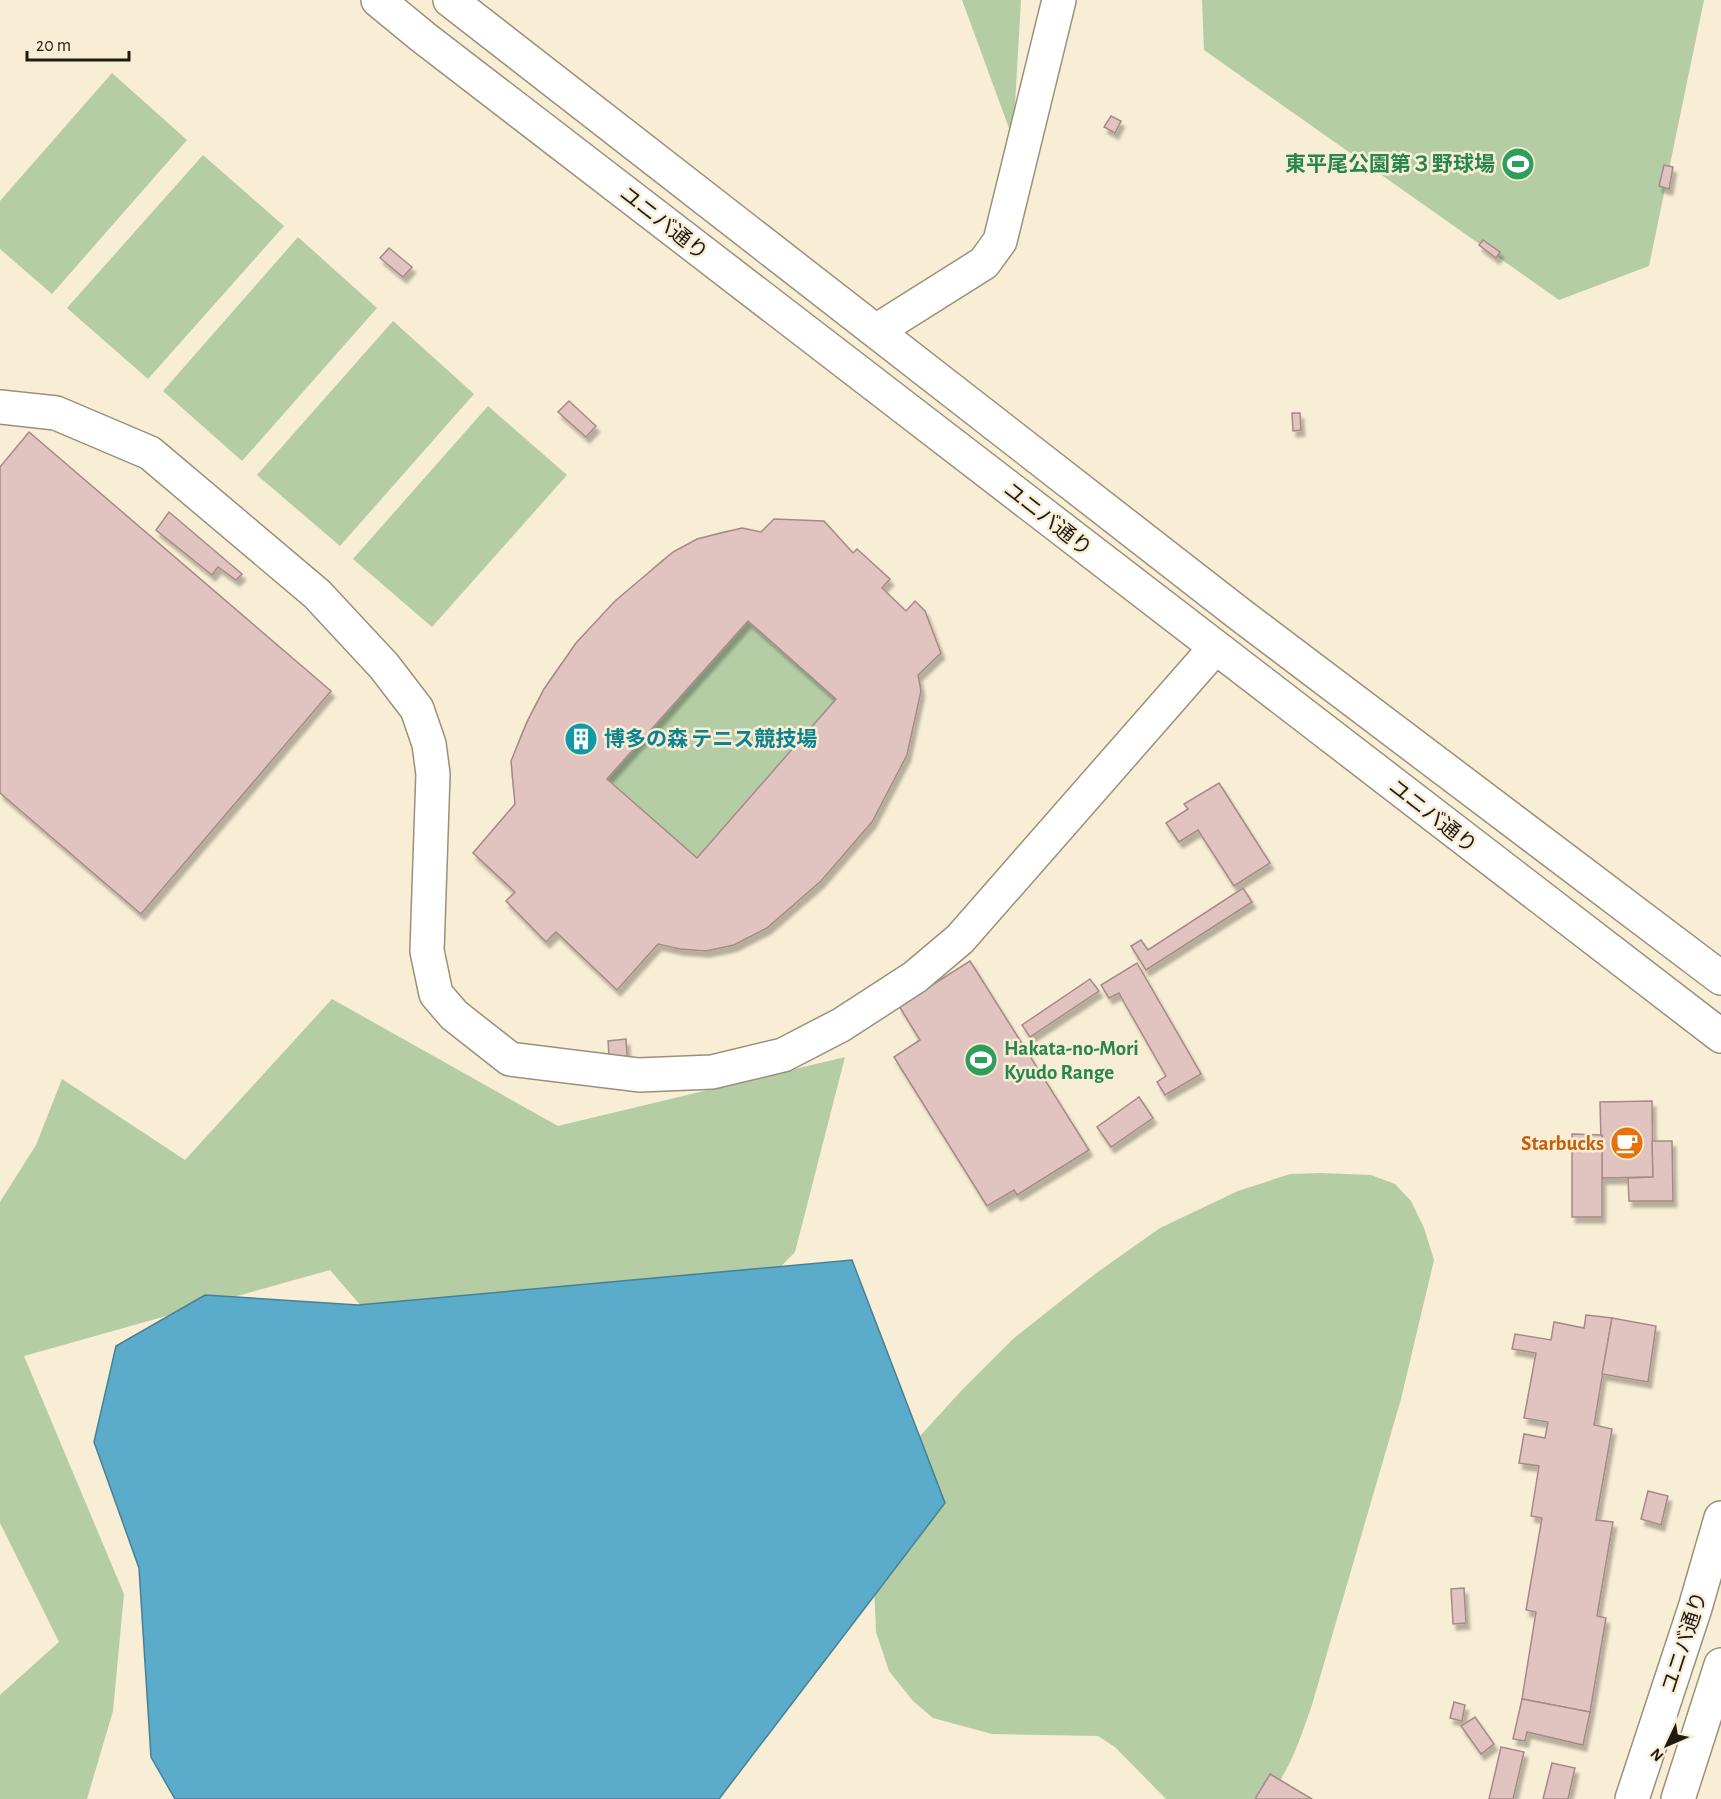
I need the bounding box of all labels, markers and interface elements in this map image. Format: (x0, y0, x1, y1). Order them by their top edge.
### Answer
scale bar (27, 24, 129, 62)
text: 20 m (36, 37, 71, 55)
sports icon: 東平尾公園第３野球場 (1500, 146, 1536, 182)
place label: 東平尾公園第３野球場 (1285, 153, 1495, 175)
street label: ユニバ通り (616, 182, 712, 264)
street label: ユニバ通り (1000, 478, 1096, 560)
building icon: 博多の森 テニス競技場 (563, 721, 599, 757)
place label: 博多の森 テニス競技場 (604, 727, 817, 750)
street label: ユニバ通り (1385, 775, 1481, 857)
place label: Hakata-no-Mori Kyudo Range (1004, 1038, 1139, 1083)
sports icon: Hakata-no-Mori Kyudo Range (963, 1042, 999, 1078)
cafe icon: Starbucks (1609, 1125, 1645, 1161)
place label: Starbucks (1521, 1133, 1604, 1154)
street label: ユニバ通り (1657, 1589, 1711, 1695)
north arrow (1637, 1715, 1697, 1775)
text: N (1647, 1745, 1667, 1764)

